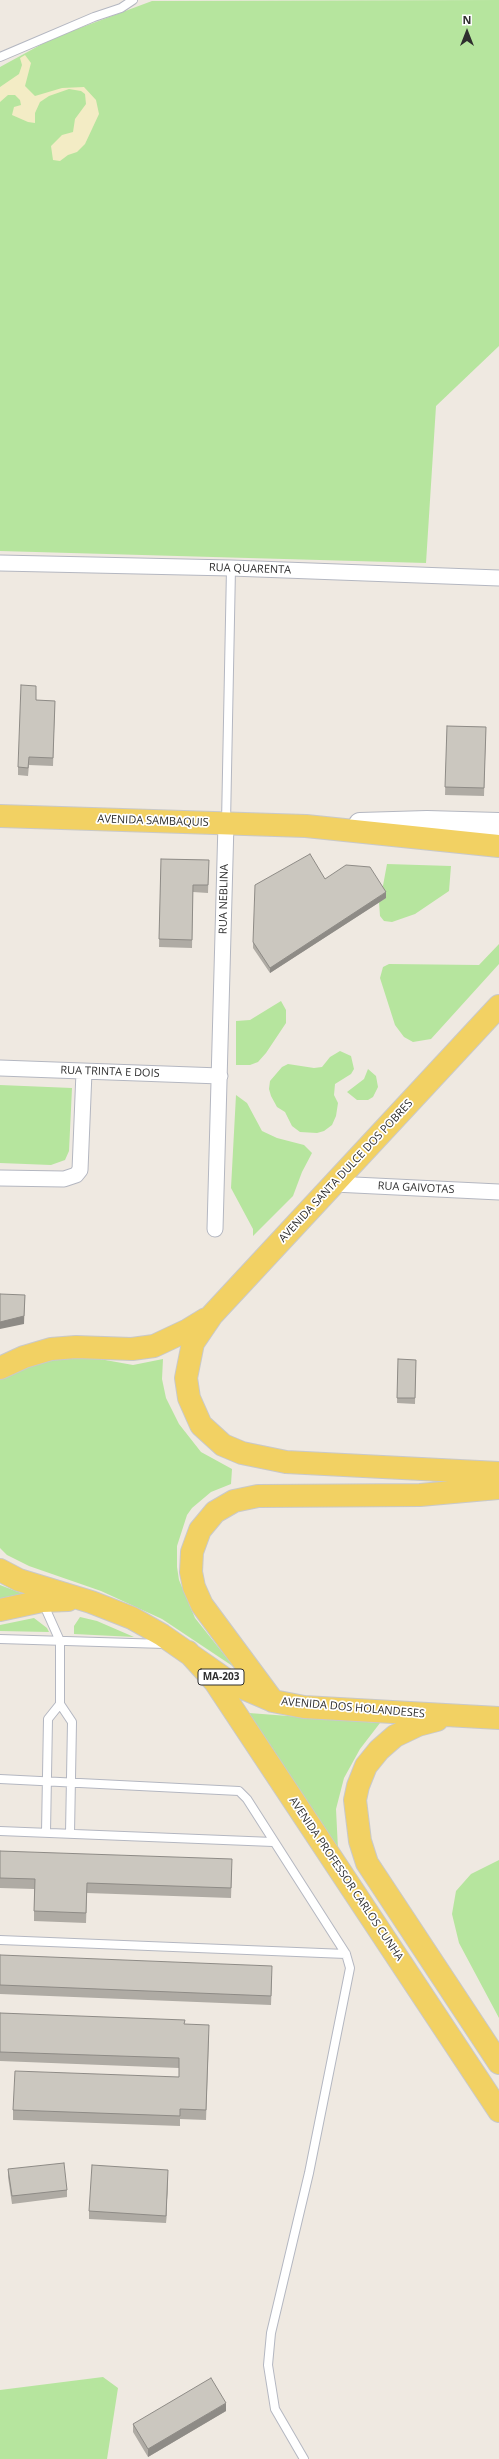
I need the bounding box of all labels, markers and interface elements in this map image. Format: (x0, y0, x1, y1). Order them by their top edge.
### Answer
north arrow (447, 12, 487, 52)
text: N (463, 12, 471, 27)
street label: RUA QUARENTA (209, 561, 291, 577)
street label: AVENIDA SAMBAQUIS (97, 812, 209, 830)
street label: RUA NEBLINA (217, 864, 231, 934)
street label: RUA TRINTA E DOIS (60, 1064, 160, 1080)
street label: AVENIDA SANTA DULCE DOS POBRES (276, 1097, 416, 1245)
street label: RUA GAIVOTAS (377, 1179, 455, 1197)
road number: MA-203 (198, 1669, 244, 1685)
street label: AVENIDA DOS HOLANDESES (281, 1695, 425, 1721)
street label: AVENIDA PROFESSOR CARLOS CUNHA (286, 1794, 406, 1964)

